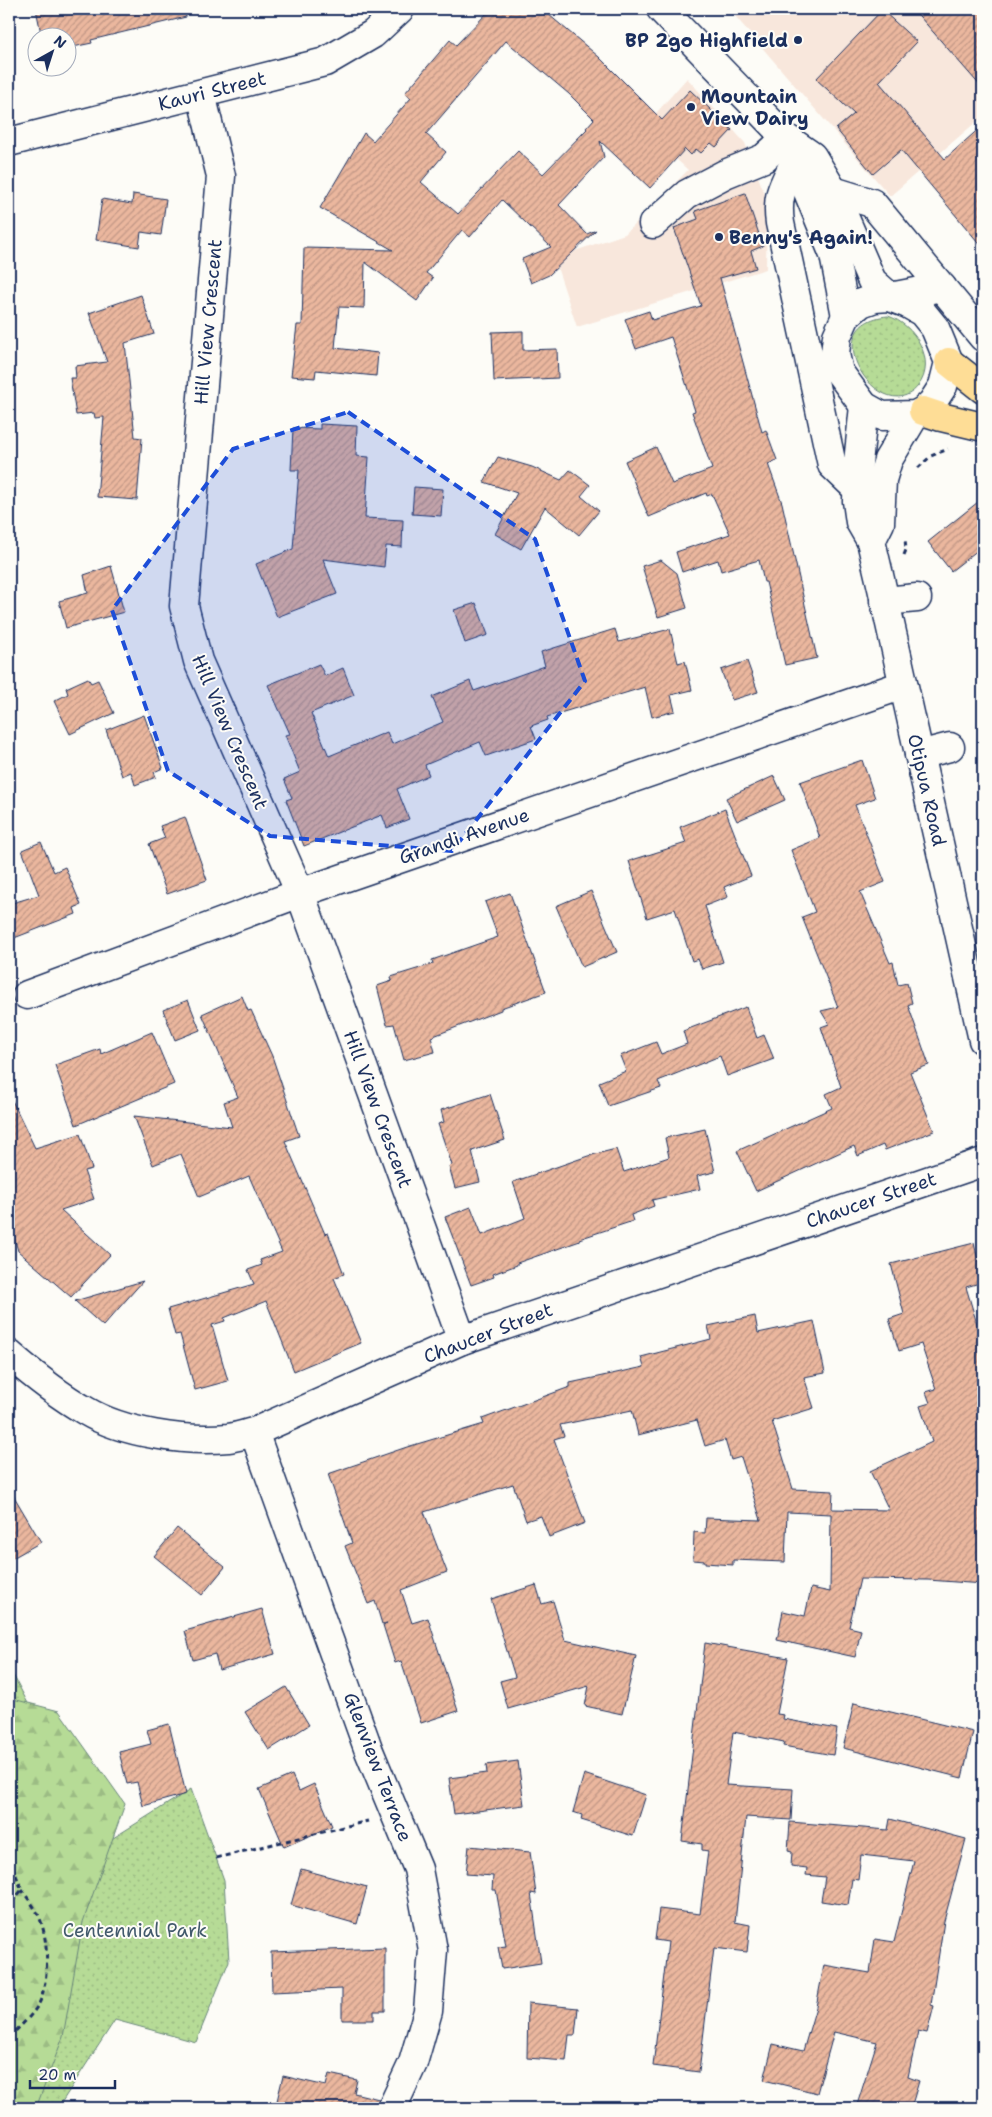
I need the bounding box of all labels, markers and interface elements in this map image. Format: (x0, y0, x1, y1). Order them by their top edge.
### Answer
north arrow (28, 28, 78, 78)
place label: BP 2go Highfield (625, 28, 788, 53)
text: N (50, 31, 70, 52)
marker: BP 2go Highfield (792, 34, 804, 46)
street label: Kauri Street (155, 66, 269, 116)
place label: Mountain View Dairy (701, 84, 809, 131)
marker: Mountain View Dairy (685, 101, 697, 113)
place label: Benny's Again! (729, 225, 873, 250)
marker: Benny's Again! (713, 231, 725, 243)
street label: Hill View Crescent (188, 238, 228, 406)
street label: Hill View Crescent (186, 651, 274, 813)
street label: Otipua Road (902, 731, 952, 849)
street label: Grandi Avenue (395, 802, 533, 870)
street label: Hill View Crescent (338, 1027, 418, 1191)
street label: Chaucer Street (802, 1166, 940, 1234)
street label: Chaucer Street (420, 1297, 556, 1369)
street label: Glenview Terrace (338, 1689, 418, 1845)
park label: Centennial Park (63, 1918, 207, 1943)
scale bar (30, 2057, 115, 2089)
text: 20 m (38, 2065, 77, 2085)

